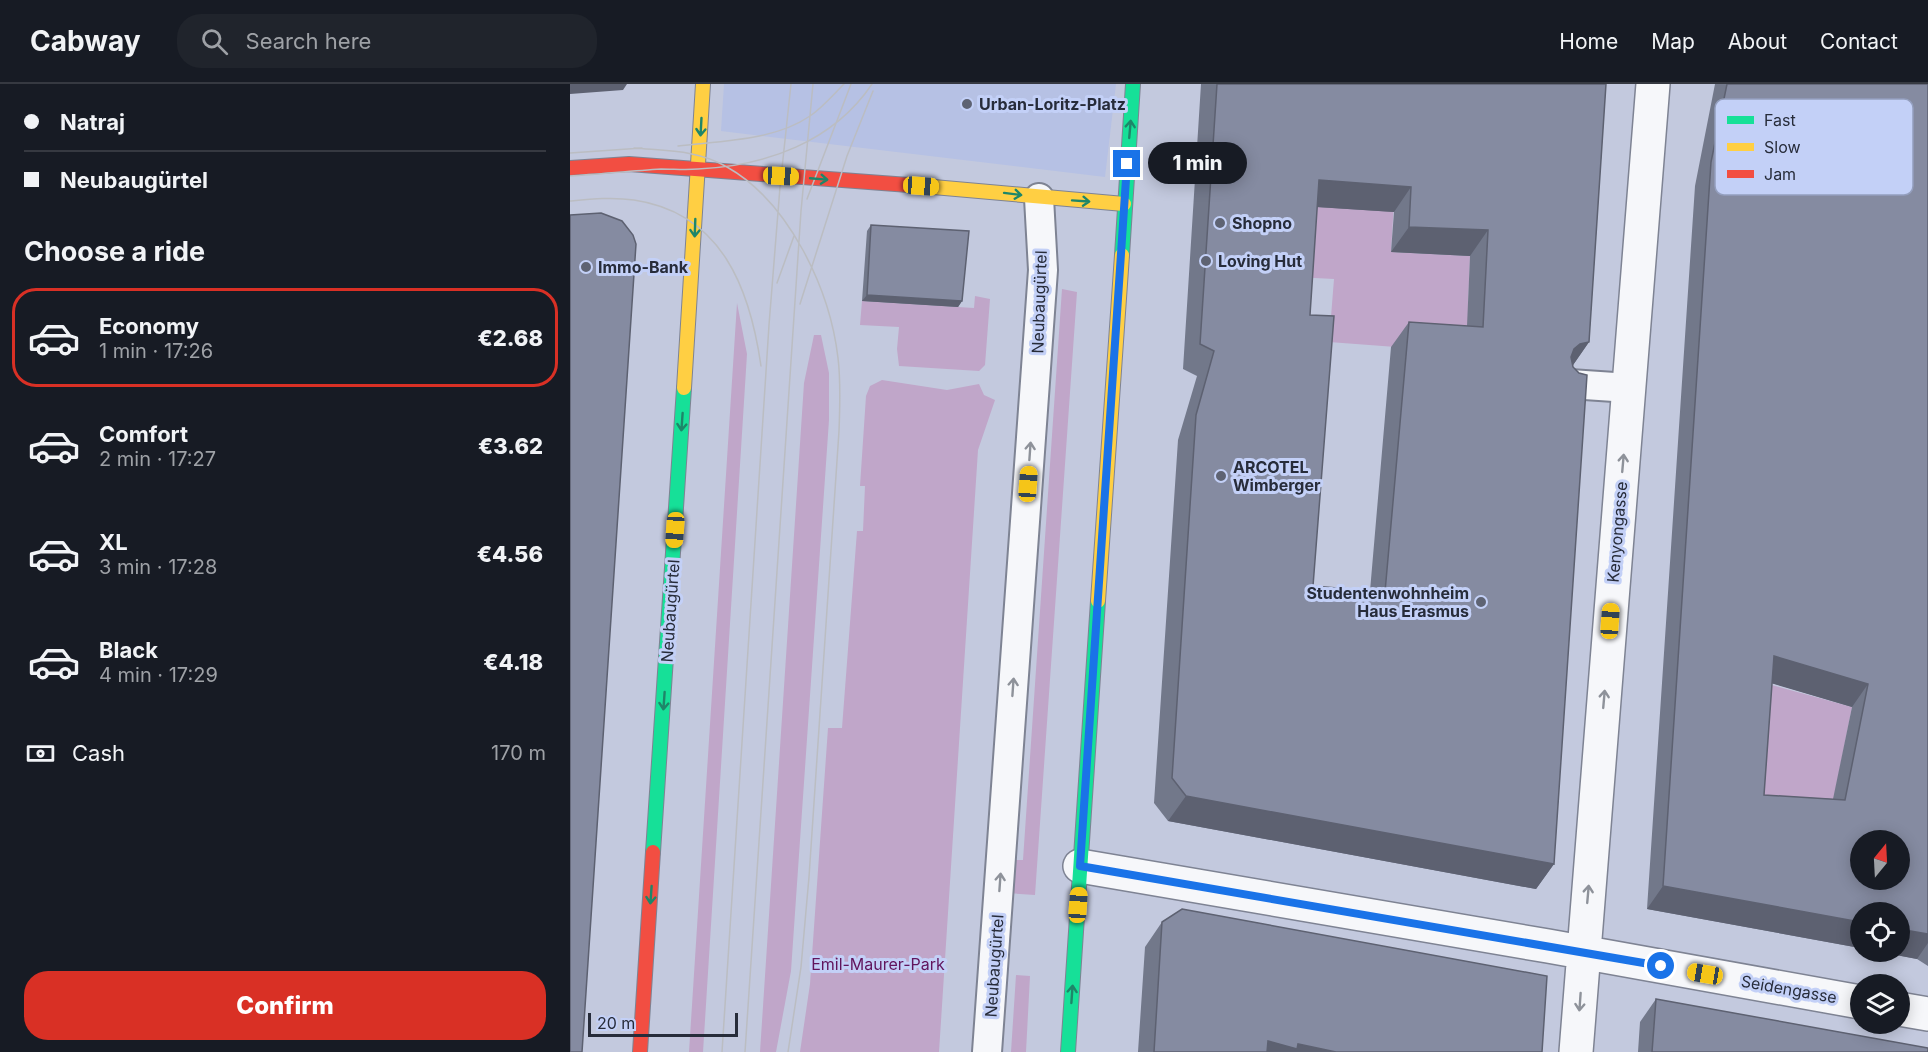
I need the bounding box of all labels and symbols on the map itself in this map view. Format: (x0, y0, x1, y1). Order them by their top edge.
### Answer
place label: Urban-Loritz-Platz (979, 94, 1126, 114)
marker: Urban-Loritz-Platz (960, 97, 974, 111)
legend (1715, 99, 1913, 195)
text: Fast (1764, 110, 1796, 130)
one-way arrow (695, 116, 706, 136)
one-way arrow (1125, 119, 1136, 139)
text: Slow (1764, 137, 1801, 157)
callout: 1 min (1148, 143, 1247, 185)
route end (1113, 150, 1140, 177)
text: Jam (1764, 164, 1796, 184)
car (763, 166, 799, 186)
one-way arrow (808, 174, 828, 185)
car (902, 176, 940, 196)
one-way arrow (1002, 189, 1022, 200)
one-way arrow (1071, 196, 1091, 207)
place label: Shopno (1232, 213, 1292, 233)
marker: Shopno (1213, 216, 1227, 230)
one-way arrow (689, 217, 701, 237)
street label: Neubaugürtel (1027, 250, 1051, 354)
place label: Loving Hut (1218, 251, 1302, 271)
marker: Loving Hut (1199, 254, 1213, 268)
place label: Immo-Bank (598, 257, 689, 277)
marker: Immo-Bank (579, 260, 593, 274)
one-way arrow (677, 412, 688, 432)
one-way arrow (1025, 441, 1036, 461)
one-way arrow (1618, 454, 1629, 474)
place label: ARCOTEL Wimberger (1233, 457, 1321, 495)
car (1018, 465, 1038, 503)
marker: ARCOTEL Wimberger (1214, 469, 1228, 483)
street label: Kenyongasse (1603, 481, 1631, 583)
car (665, 511, 685, 549)
street label: Neubaugürtel (656, 559, 684, 663)
place label: Studentenwohnheim Haus Erasmus (1306, 583, 1469, 621)
marker: Studentenwohnheim Haus Erasmus (1474, 595, 1488, 609)
car (1600, 602, 1620, 640)
one-way arrow (1008, 678, 1019, 698)
one-way arrow (658, 690, 669, 710)
one-way arrow (1599, 690, 1610, 710)
north arrow (1850, 830, 1910, 890)
one-way arrow (994, 872, 1005, 892)
one-way arrow (1583, 884, 1594, 904)
one-way arrow (645, 885, 656, 905)
car (1068, 886, 1088, 924)
street label: Neubaugürtel (980, 914, 1008, 1018)
route start (1647, 952, 1674, 979)
park label: Emil-Maurer-Park (811, 954, 945, 974)
car (1686, 962, 1724, 986)
street label: Seidengasse (1739, 971, 1839, 1007)
one-way arrow (1066, 984, 1077, 1004)
one-way arrow (1574, 992, 1585, 1011)
scale bar (588, 1010, 738, 1038)

